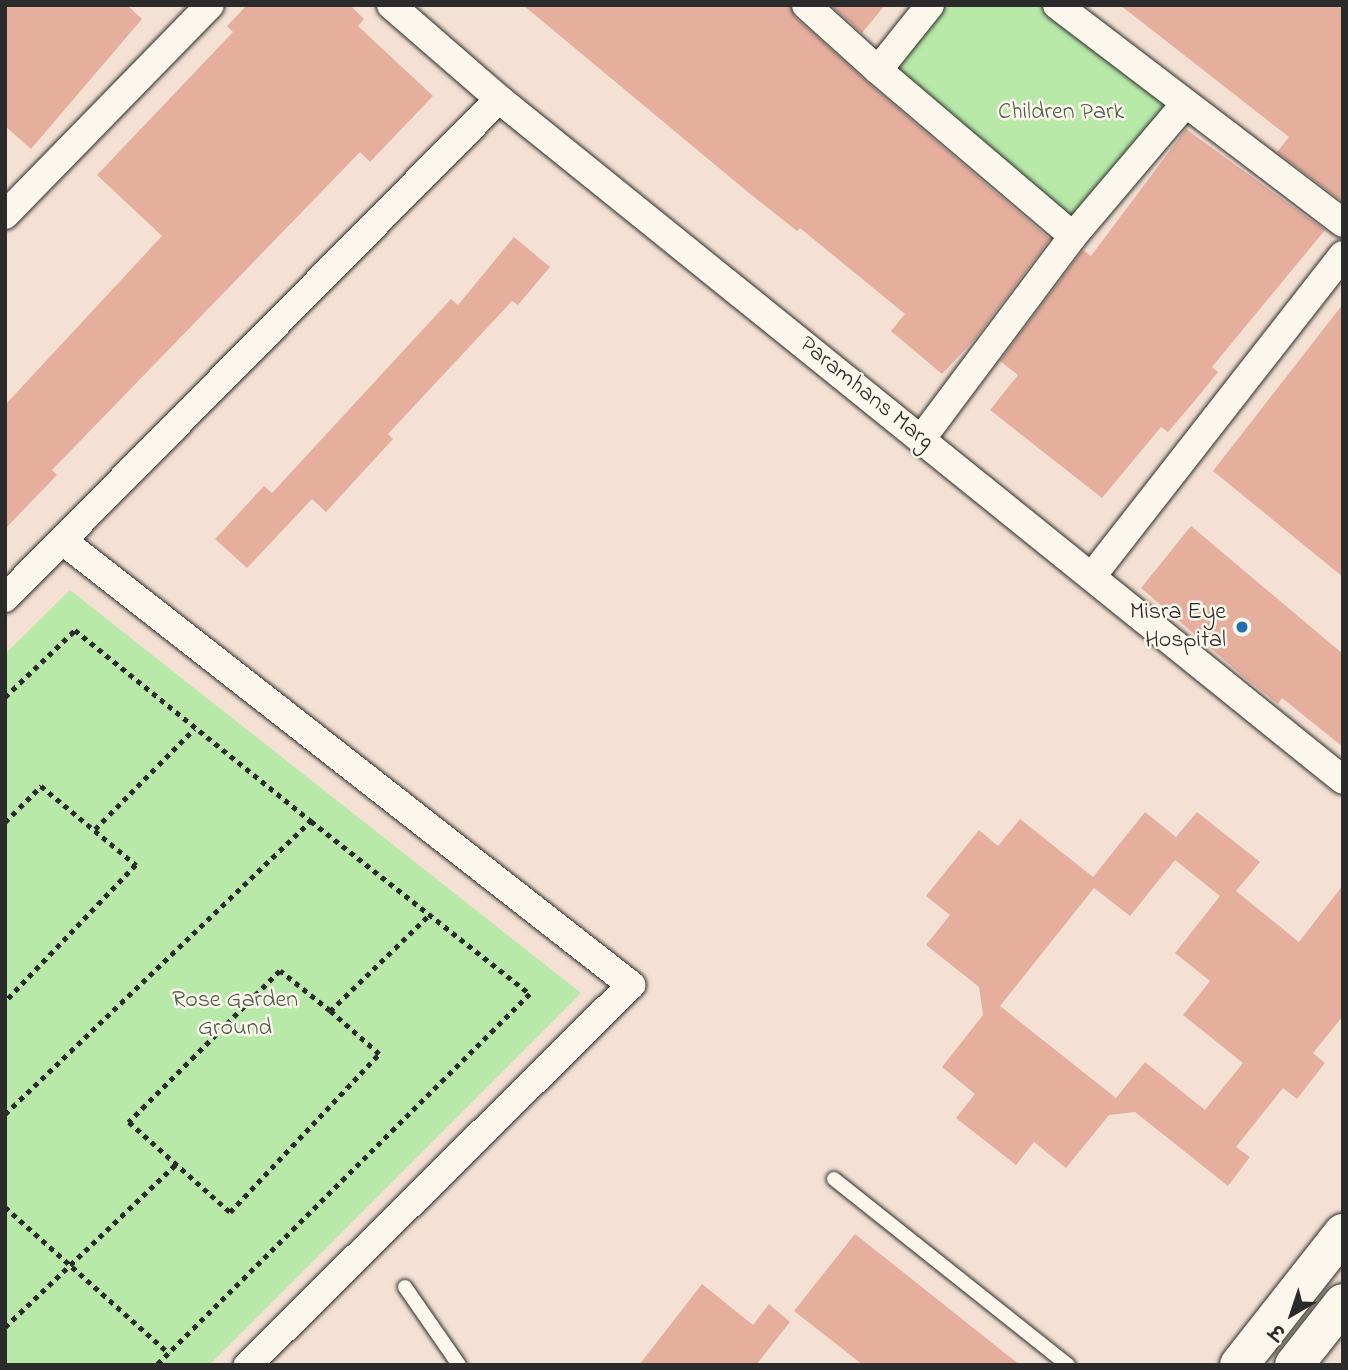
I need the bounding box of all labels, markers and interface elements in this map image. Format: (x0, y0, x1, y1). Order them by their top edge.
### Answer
park label: Children Park (998, 99, 1124, 127)
street label: Paramhans Marg (793, 331, 939, 457)
place label: Misra Eye Hospital (1130, 599, 1226, 655)
marker: Misra Eye Hospital (1232, 617, 1252, 637)
park label: Rose Garden Ground (172, 987, 298, 1043)
north arrow (1257, 1279, 1327, 1349)
text: उ (1265, 1316, 1292, 1345)

